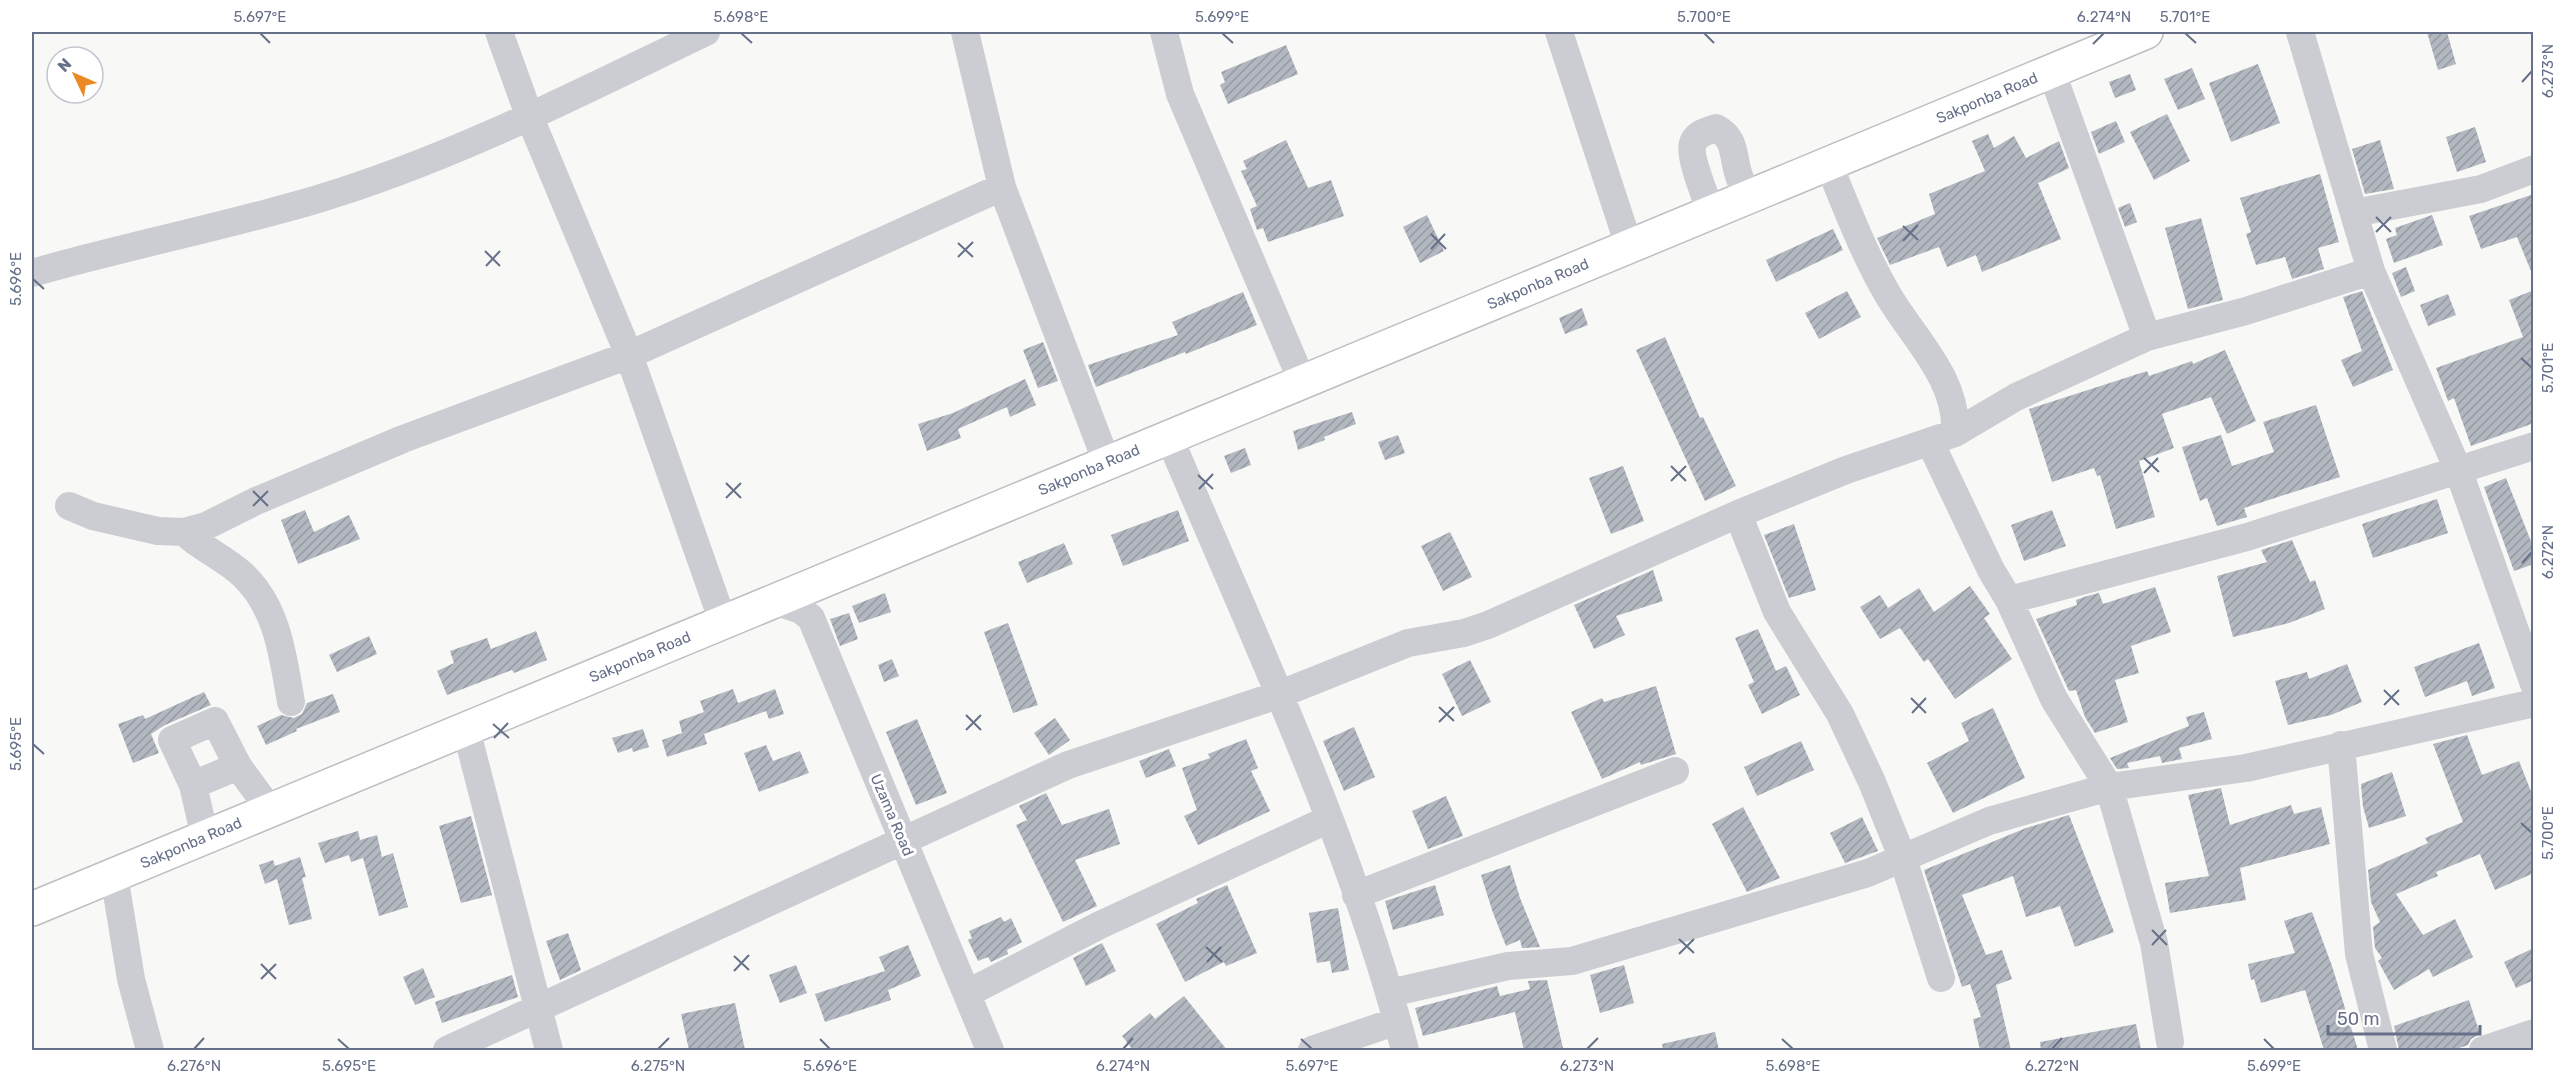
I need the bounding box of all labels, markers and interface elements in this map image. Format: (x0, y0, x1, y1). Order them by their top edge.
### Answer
text: 5.697°E (234, 8, 286, 26)
text: 5.698°E (714, 8, 768, 26)
text: 5.699°E (1195, 8, 1249, 26)
text: 5.700°E (1677, 8, 1731, 26)
text: 6.274°N (2077, 8, 2131, 26)
text: 5.701°E (2160, 8, 2210, 26)
text: 6.273°N (2539, 44, 2557, 98)
north arrow (45, 45, 105, 105)
text: N (54, 54, 75, 76)
street label: Sakponba Road (1934, 69, 2040, 127)
text: 5.696°E (7, 252, 25, 306)
street label: Sakponba Road (1485, 255, 1591, 313)
text: 5.701°E (2539, 343, 2557, 393)
street label: Sakponba Road (1036, 441, 1142, 499)
text: 6.272°N (2539, 525, 2557, 579)
street label: Sakponba Road (587, 628, 693, 686)
text: 5.695°E (7, 717, 25, 771)
street label: Uzama Road (867, 771, 917, 859)
text: 5.700°E (2539, 806, 2557, 860)
street label: Sakponba Road (138, 814, 244, 872)
scale bar (2328, 998, 2480, 1036)
text: 50 m (2337, 1008, 2380, 1030)
text: 6.276°N (167, 1057, 221, 1075)
text: 5.695°E (322, 1057, 376, 1075)
text: 6.275°N (631, 1057, 685, 1075)
text: 5.696°E (803, 1057, 857, 1075)
text: 6.274°N (1096, 1057, 1150, 1075)
text: 5.697°E (1286, 1057, 1338, 1075)
text: 6.273°N (1560, 1057, 1614, 1075)
text: 5.698°E (1766, 1057, 1820, 1075)
text: 6.272°N (2025, 1057, 2079, 1075)
text: 5.699°E (2247, 1057, 2301, 1075)

